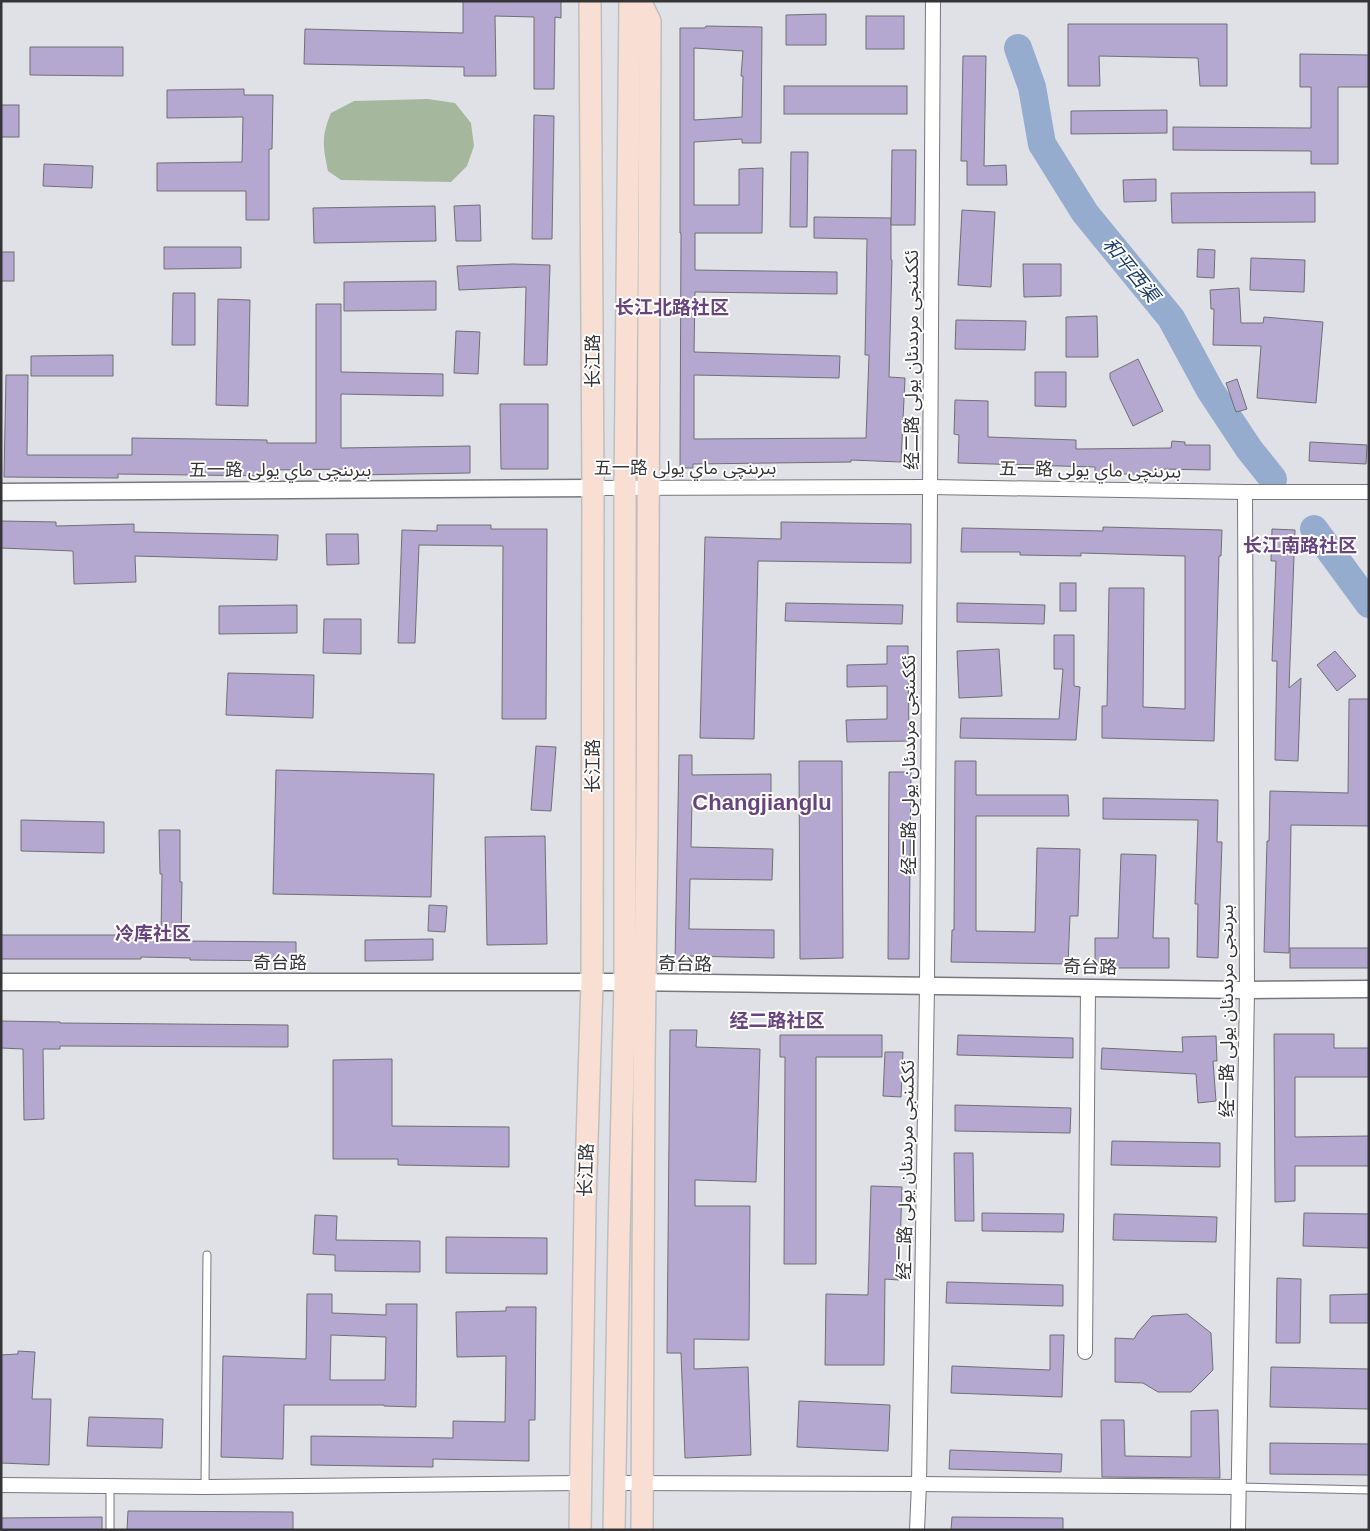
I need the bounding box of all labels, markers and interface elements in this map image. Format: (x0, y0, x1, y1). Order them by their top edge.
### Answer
water label: 和平西渠 (1099, 234, 1165, 308)
street label: 经二路 ئككىنجى مرىدىئان يولى (902, 250, 923, 470)
district label: 长江北路社区 (615, 297, 729, 318)
street label: 长江路 (583, 334, 603, 388)
street label: 五一路 بىرىنچى ماي يولى (594, 458, 776, 481)
street label: 五一路 بىرىنچى ماي يولى (999, 458, 1181, 485)
street label: 五一路 بىرىنچى ماي يولى (189, 460, 371, 483)
district label: 长江南路社区 (1243, 535, 1357, 556)
street label: 经二路 ئككىنجى مرىدىئان يولى (899, 655, 920, 875)
street label: 长江路 (583, 739, 603, 793)
district label: Changjianglu (692, 790, 832, 815)
street label: 经一路 بىرىنجى مرىدىئان يولى (1217, 904, 1238, 1118)
district label: 冷库社区 (115, 923, 191, 944)
street label: 奇台路 (253, 953, 307, 973)
street label: 奇台路 (658, 954, 712, 974)
street label: 奇台路 (1063, 957, 1117, 977)
district label: 经二路社区 (729, 1010, 825, 1031)
street label: 经二路 ئككىنجى مرىدىئان يولى (894, 1060, 919, 1280)
street label: 长江路 (575, 1143, 597, 1197)

